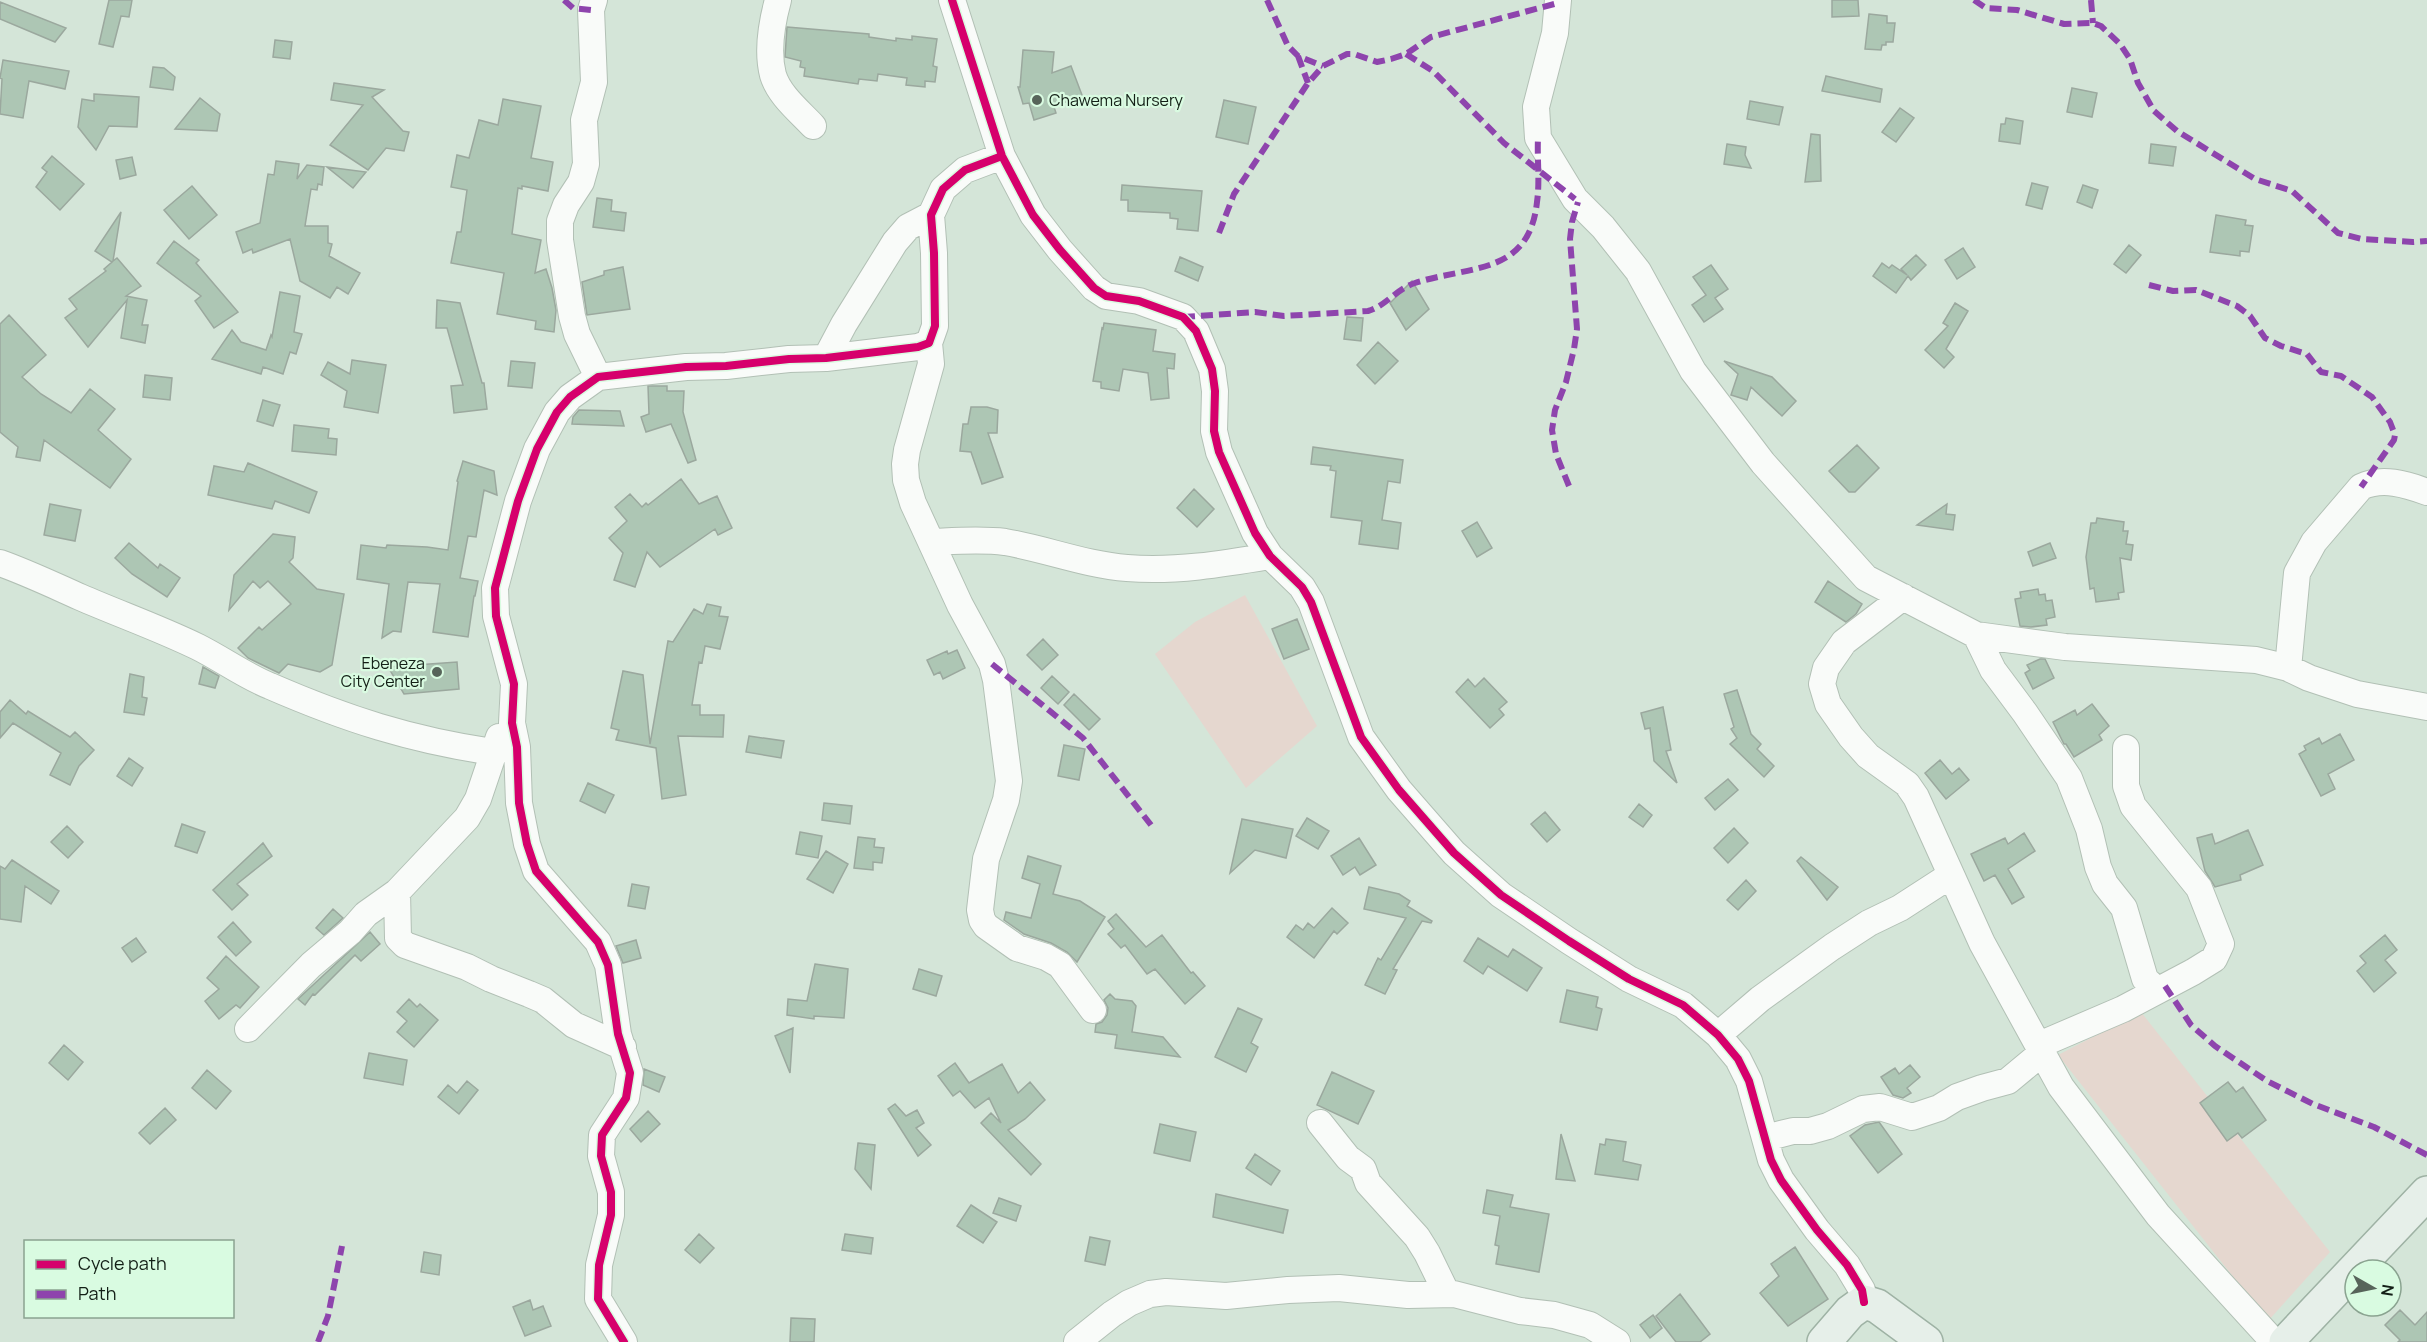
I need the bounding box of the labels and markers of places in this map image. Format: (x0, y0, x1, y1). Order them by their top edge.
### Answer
place label: Chawema Nursery (1049, 89, 1184, 111)
marker: Chawema Nursery (1030, 93, 1044, 107)
place label: Ebeneza City Center (341, 652, 425, 692)
marker: Ebeneza City Center (430, 665, 444, 679)

